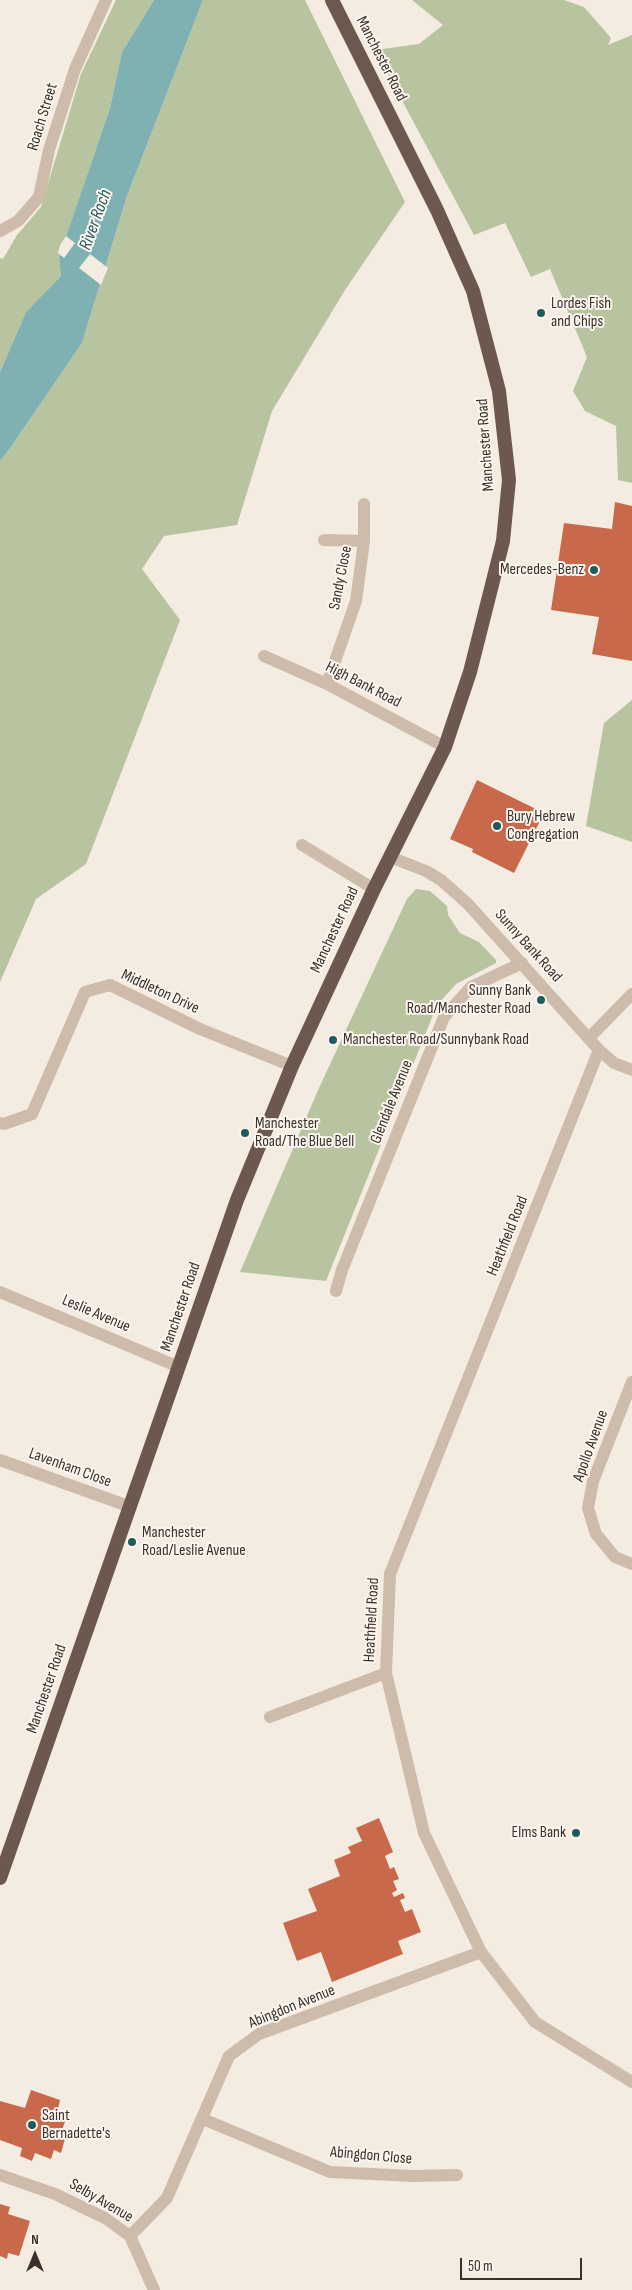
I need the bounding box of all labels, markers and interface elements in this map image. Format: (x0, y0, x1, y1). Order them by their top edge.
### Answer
street label: Manchester Road (351, 13, 411, 105)
street label: Roach Street (24, 81, 62, 153)
water label: River Roch (75, 187, 117, 253)
place label: Lordes Fish and Chips (551, 294, 611, 332)
marker: Lordes Fish and Chips (535, 307, 547, 319)
street label: Manchester Road (473, 398, 499, 492)
street label: Sandy Close (325, 544, 357, 612)
place label: Mercedes-Benz (500, 560, 584, 580)
marker: Mercedes-Benz (588, 564, 600, 576)
street label: High Bank Road (322, 658, 404, 712)
place label: Bury Hebrew Congregation (507, 807, 579, 845)
marker: Bury Hebrew Congregation (491, 820, 503, 832)
street label: Manchester Road (307, 884, 363, 976)
street label: Sunny Bank Road (490, 906, 566, 986)
street label: Middleton Drive (118, 966, 202, 1018)
place label: Sunny Bank Road/Manchester Road (407, 981, 531, 1019)
marker: Sunny Bank Road/Manchester Road (535, 994, 547, 1006)
place label: Manchester Road/Sunnybank Road (343, 1030, 529, 1050)
marker: Manchester Road/Sunnybank Road (327, 1034, 339, 1046)
street label: Glendale Avenue (367, 1058, 417, 1146)
place label: Manchester Road/The Blue Bell (255, 1114, 354, 1152)
marker: Manchester Road/The Blue Bell (239, 1127, 251, 1139)
street label: Heathfield Road (483, 1193, 533, 1279)
street label: Manchester Road (157, 1260, 205, 1354)
street label: Leslie Avenue (59, 1291, 133, 1337)
street label: Apollo Avenue (569, 1408, 613, 1484)
street label: Lavenham Close (26, 1444, 114, 1492)
place label: Manchester Road/Leslie Avenue (142, 1523, 246, 1561)
marker: Manchester Road/Leslie Avenue (126, 1536, 138, 1548)
street label: Heathfield Road (360, 1577, 384, 1663)
street label: Manchester Road (23, 1642, 71, 1736)
place label: Elms Bank (512, 1823, 566, 1843)
marker: Elms Bank (570, 1827, 582, 1839)
street label: Abingdon Avenue (246, 1981, 338, 2033)
place label: Saint Bernadette's (42, 2106, 111, 2144)
marker: Saint Bernadette's (26, 2119, 38, 2131)
street label: Abingdon Close (329, 2143, 413, 2169)
street label: Selby Avenue (66, 2175, 136, 2227)
north arrow (10, 2230, 60, 2280)
text: N (31, 2231, 39, 2248)
scale bar (462, 2248, 584, 2280)
text: 50 m (468, 2257, 493, 2276)

